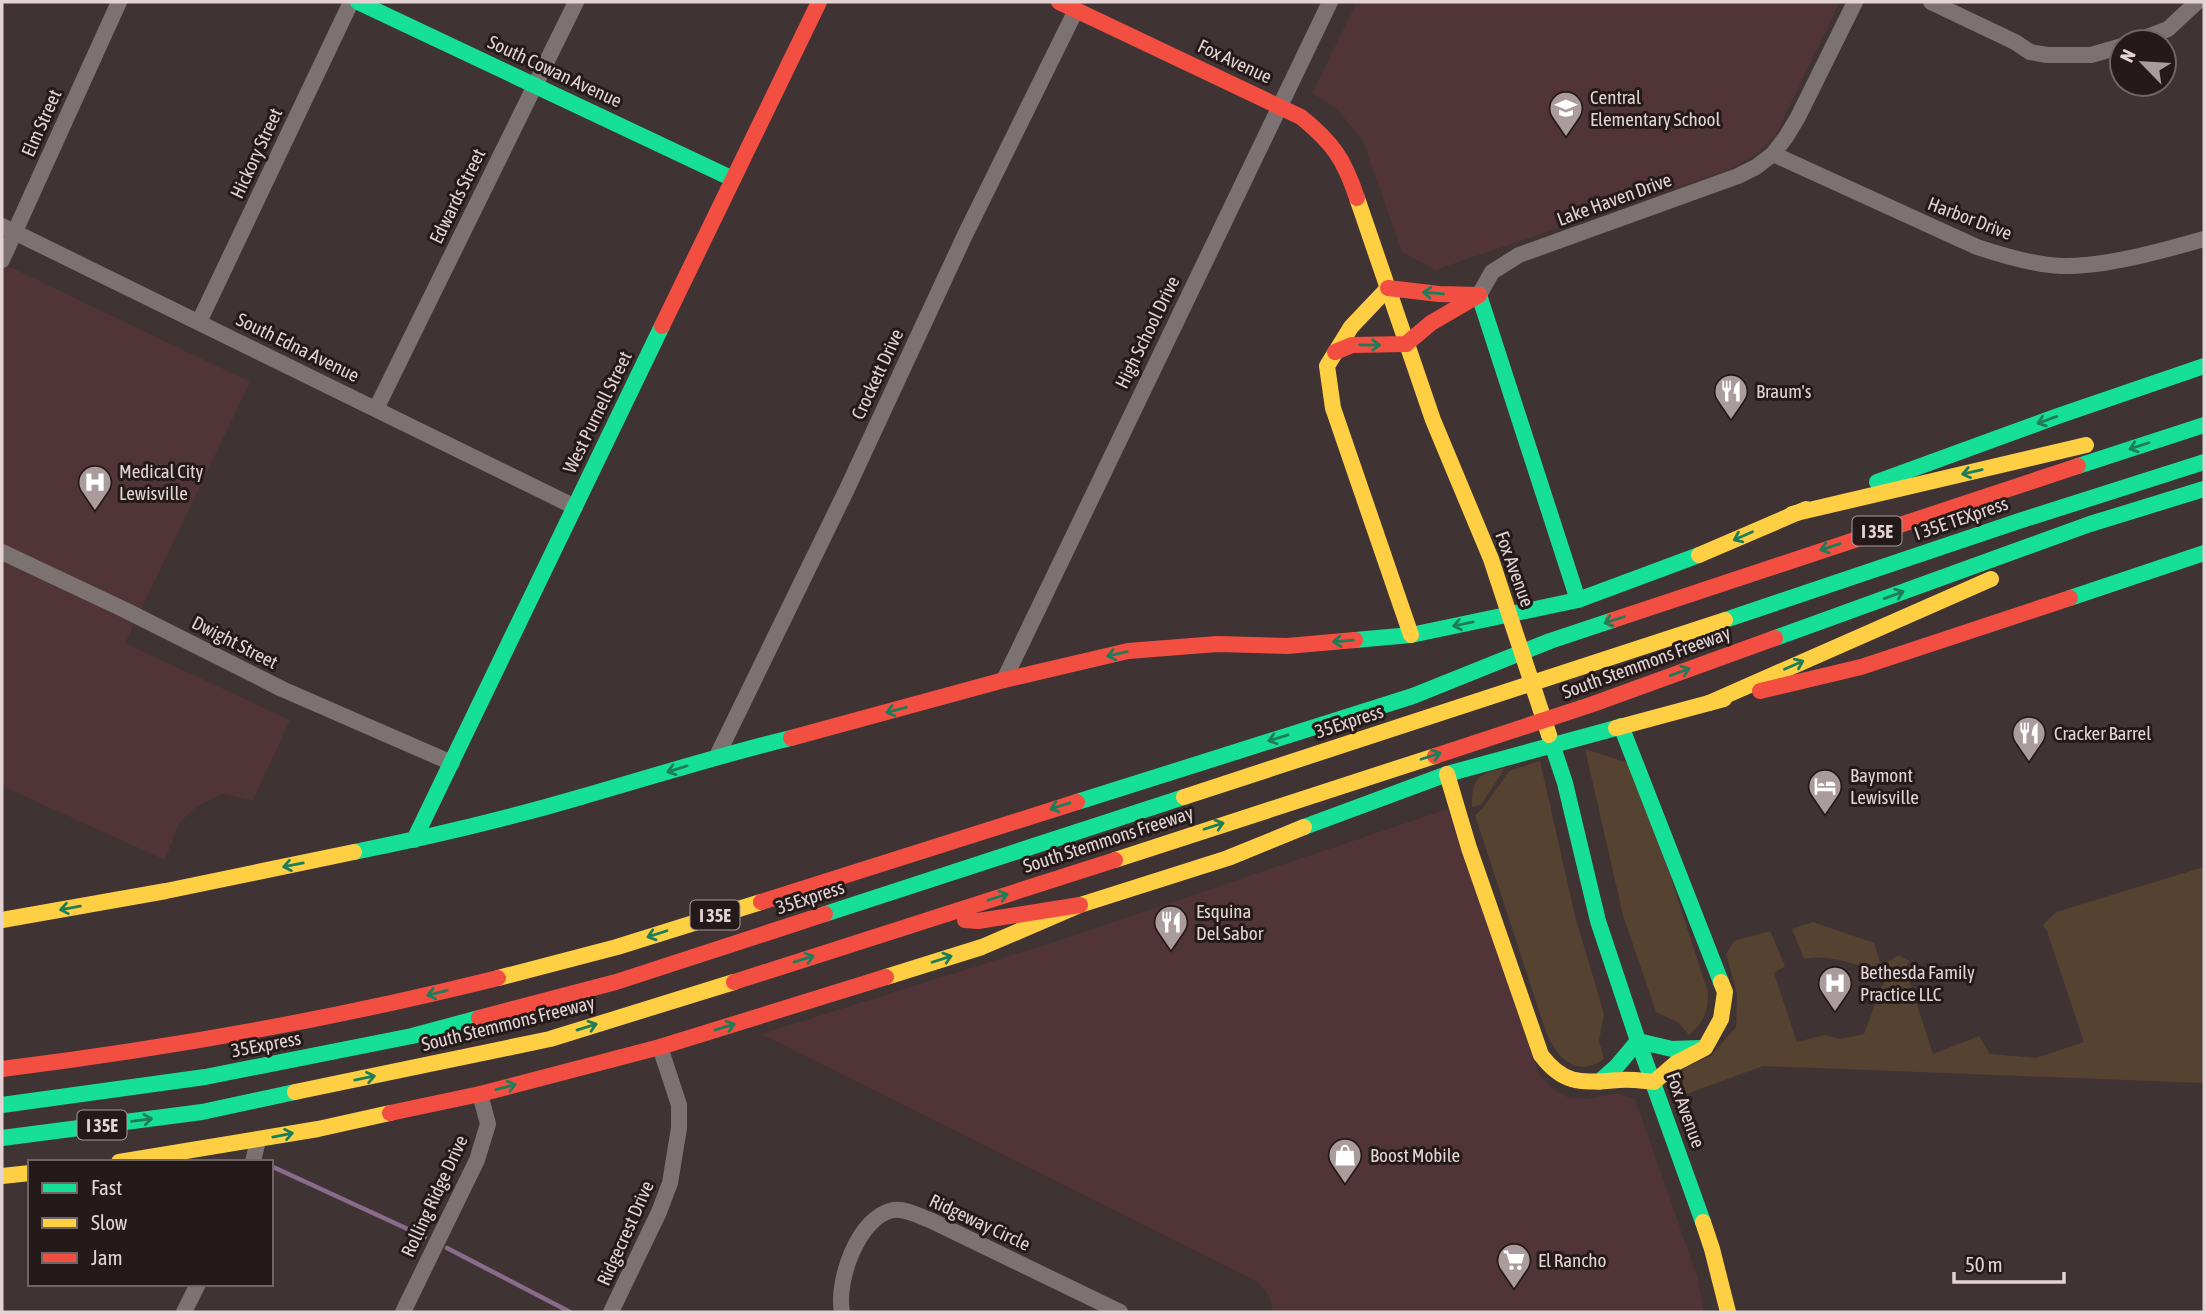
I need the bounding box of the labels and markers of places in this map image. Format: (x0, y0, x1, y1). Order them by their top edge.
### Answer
place label: Central Elementary School (1590, 86, 1721, 130)
school or university icon: Central Elementary School (1547, 89, 1585, 138)
restaurant icon: Braum's (1712, 372, 1750, 421)
place label: Braum's (1756, 380, 1812, 402)
place label: Medical City Lewisville (119, 460, 204, 504)
hospital icon: Medical City Lewisville (76, 463, 114, 512)
restaurant icon: Cracker Barrel (2010, 714, 2048, 763)
place label: Cracker Barrel (2054, 722, 2151, 744)
place label: Baymont Lewisville (1850, 764, 1919, 808)
hotel icon: Baymont Lewisville (1806, 767, 1844, 816)
place label: Esquina Del Sabor (1196, 900, 1264, 944)
restaurant icon: Esquina Del Sabor (1152, 903, 1190, 952)
place label: Bethesda Family Practice LLC (1860, 961, 1975, 1005)
hospital icon: Bethesda Family Practice LLC (1816, 964, 1854, 1013)
shop icon: Boost Mobile (1326, 1136, 1364, 1185)
place label: Boost Mobile (1370, 1144, 1460, 1166)
supermarket icon: El Rancho (1495, 1241, 1533, 1290)
place label: El Rancho (1538, 1249, 1607, 1271)

